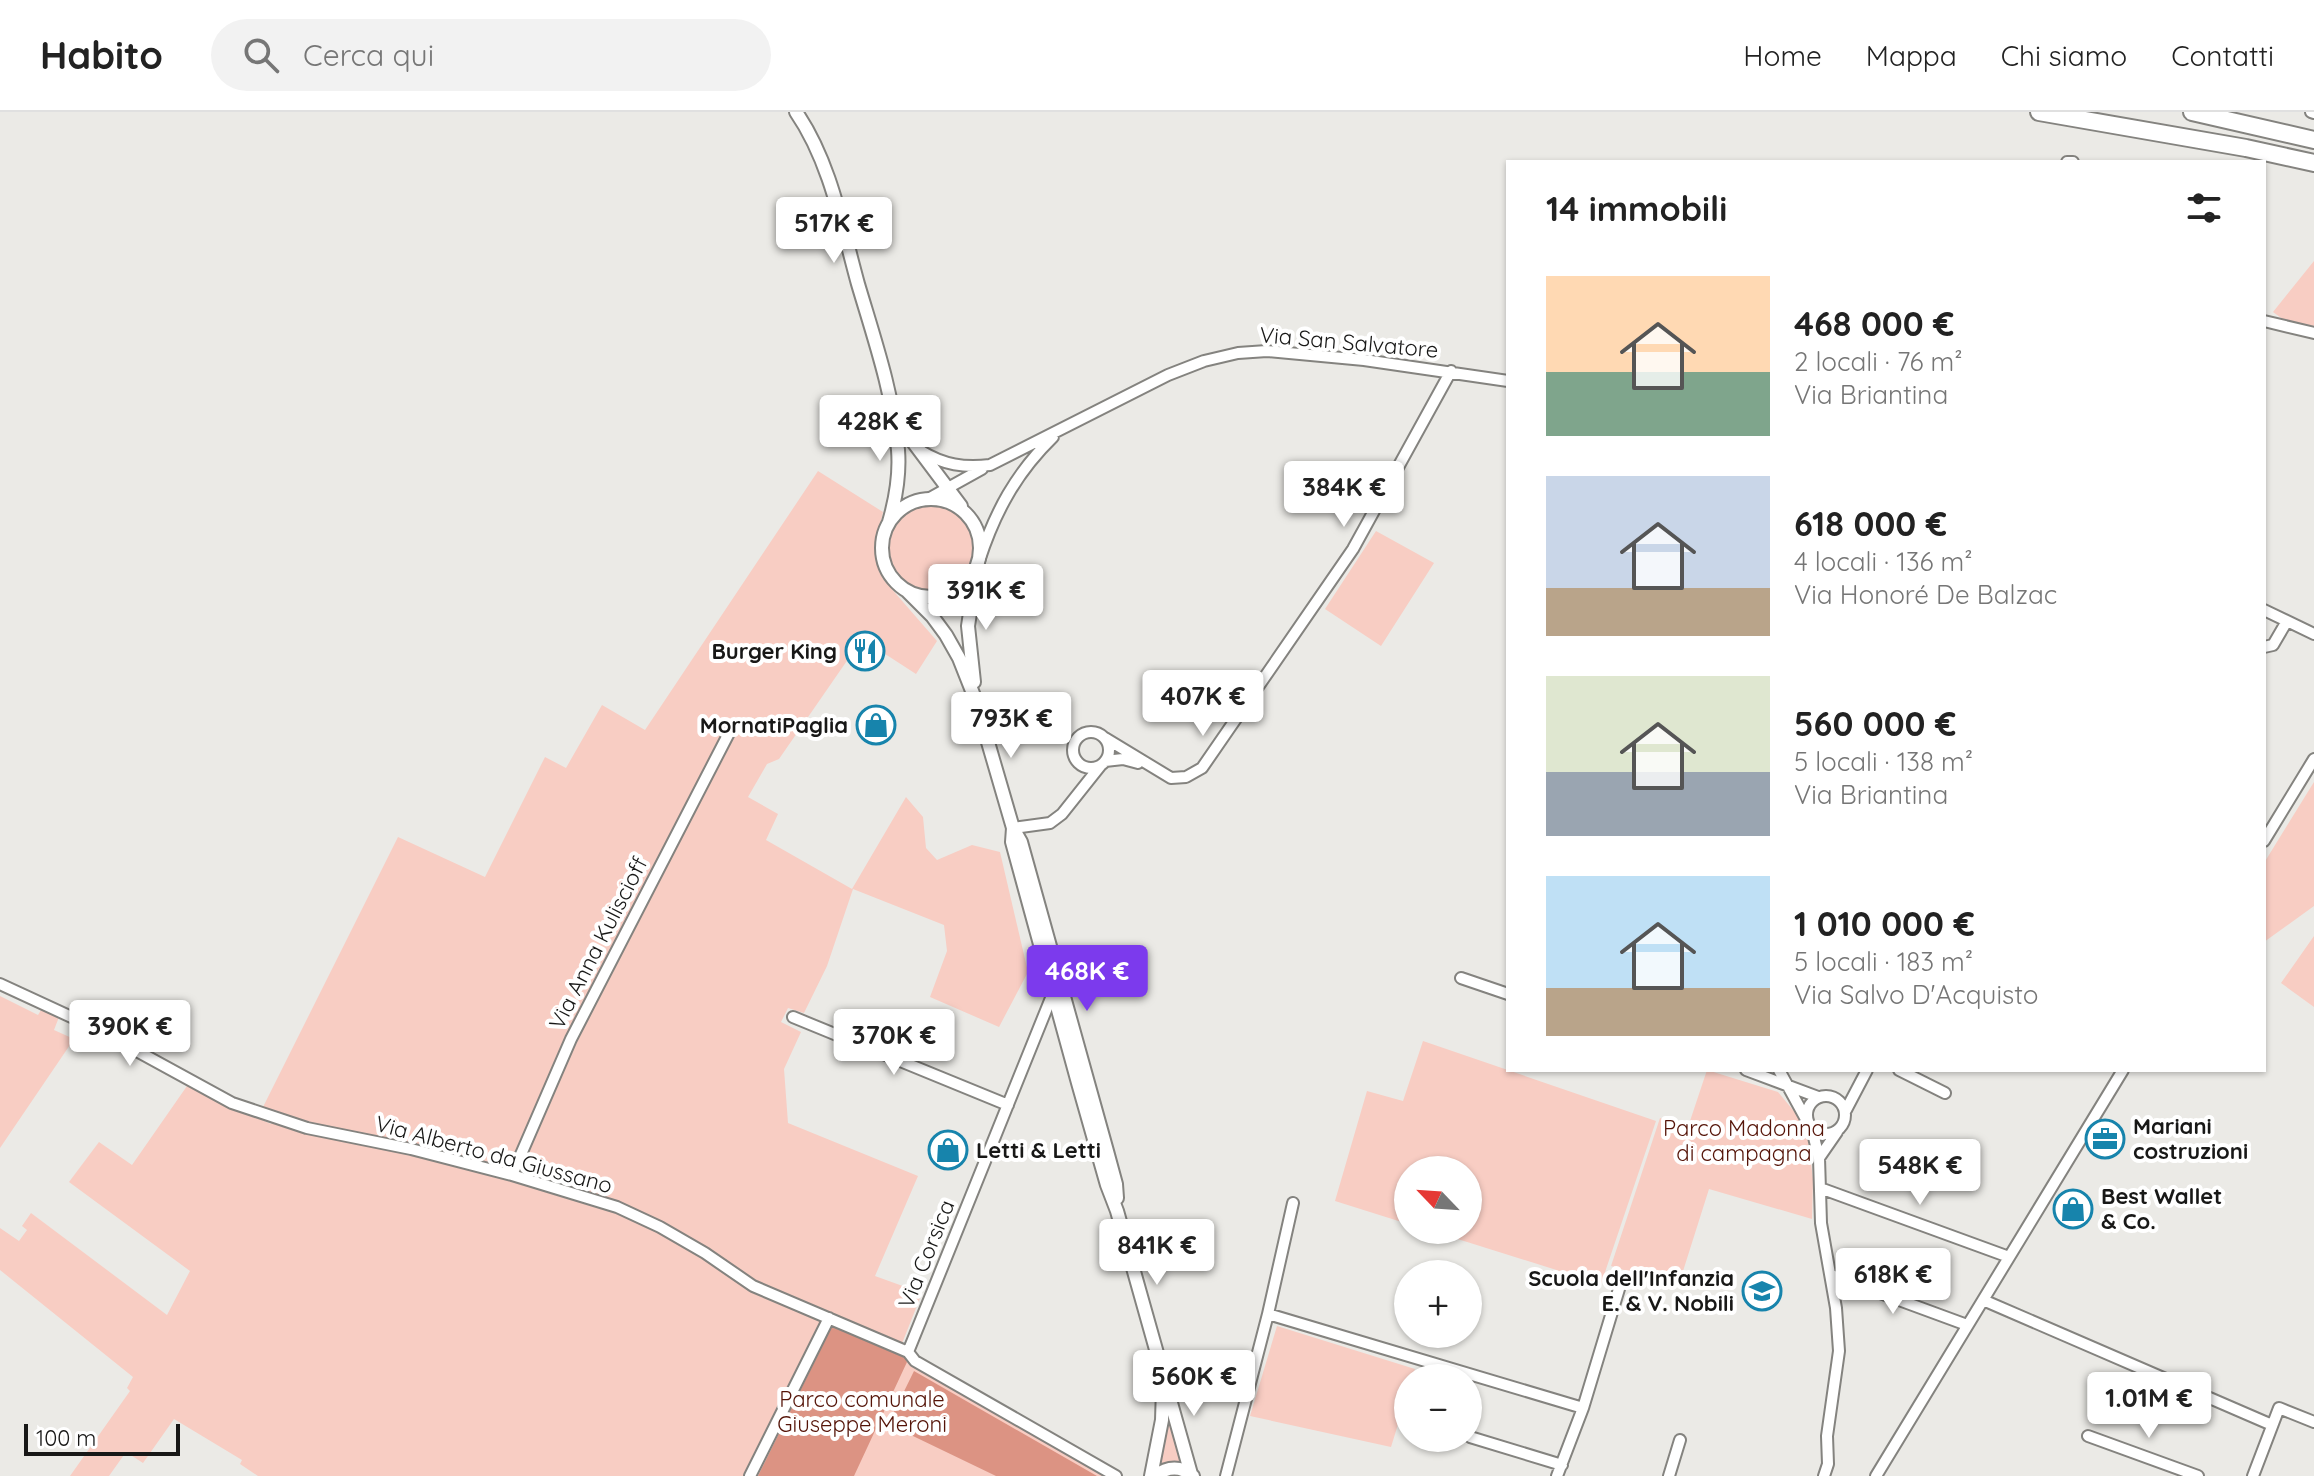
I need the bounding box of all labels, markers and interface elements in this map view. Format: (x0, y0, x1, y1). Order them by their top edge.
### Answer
search box (211, 19, 771, 91)
text: Habito (40, 31, 163, 79)
icon: search (239, 33, 283, 77)
text: Cerca qui (303, 36, 434, 74)
text: Home (1743, 38, 1822, 73)
text: Mappa (1866, 38, 1957, 73)
text: Chi siamo (2001, 38, 2127, 73)
text: Contatti (2171, 38, 2274, 73)
icon: filters (2182, 186, 2226, 230)
text: 14 immobili (1546, 187, 1727, 230)
pin: 517K € (769, 197, 899, 265)
text: 517K € (794, 206, 874, 239)
text: 468 000 € (1794, 302, 1954, 345)
icon: home (1610, 308, 1706, 404)
street label: Via San Salvatore (1258, 320, 1440, 364)
text: 2 locali · 76 m² (1794, 345, 1963, 378)
text: Via Briantina (1794, 378, 1948, 411)
pin: 428K € (815, 395, 945, 463)
text: 428K € (838, 404, 922, 437)
pin: 384K € (1279, 461, 1409, 529)
text: 384K € (1302, 470, 1386, 503)
text: 618 000 € (1794, 502, 1947, 545)
icon: home (1610, 508, 1706, 604)
text: 4 locali · 136 m² (1794, 545, 1973, 578)
pin: 391K € (921, 564, 1051, 632)
text: 391K € (946, 573, 1026, 606)
text: Via Honoré De Balzac (1794, 578, 2057, 611)
restaurant icon: Burger King (844, 630, 886, 672)
place label: Burger King (711, 637, 837, 665)
pin: 407K € (1138, 670, 1268, 738)
text: 407K € (1160, 679, 1246, 712)
pin: 793K € (946, 692, 1076, 760)
text: 793K € (969, 701, 1053, 734)
text: 560 000 € (1794, 702, 1956, 745)
shop icon: MornatiPaglia (855, 704, 897, 746)
icon: home (1610, 708, 1706, 804)
place label: MornatiPaglia (700, 711, 848, 739)
text: 5 locali · 138 m² (1794, 745, 1973, 778)
text: Via Briantina (1794, 778, 1948, 811)
street label: Via Anna Kuliscioff (542, 852, 654, 1034)
text: 1 010 000 € (1794, 902, 1975, 945)
icon: home (1610, 908, 1706, 1004)
pin: 468K € (1022, 945, 1152, 1013)
text: 5 locali · 183 m² (1794, 945, 1973, 978)
text: 468K € (1045, 954, 1129, 987)
text: Via Salvo D'Acquisto (1794, 978, 2039, 1011)
pin: 390K € (65, 1000, 195, 1068)
text: 390K € (87, 1009, 173, 1042)
pin: 370K € (829, 1009, 959, 1077)
text: 370K € (852, 1018, 936, 1051)
street label: Via Alberto da Giussano (372, 1109, 616, 1199)
place label: Mariani costruzioni (2133, 1112, 2248, 1165)
park label: Parco Madonna di campagna (1663, 1114, 1825, 1167)
office icon: Mariani costruzioni (2084, 1118, 2126, 1160)
shop icon: Letti & Letti (927, 1129, 969, 1171)
place label: Letti & Letti (976, 1136, 1101, 1164)
pin: 548K € (1855, 1139, 1985, 1207)
text: 548K € (1877, 1148, 1963, 1181)
north arrow (1394, 1156, 1482, 1244)
map controls (1394, 1156, 1482, 1452)
place label: Best Wallet & Co. (2101, 1182, 2222, 1235)
shop icon: Best Wallet & Co. (2052, 1188, 2094, 1230)
street label: Via Corsica (892, 1196, 960, 1312)
pin: 841K € (1092, 1219, 1222, 1287)
text: 841K € (1117, 1228, 1197, 1261)
pin: 618K € (1828, 1248, 1958, 1316)
text: 618K € (1854, 1257, 1932, 1290)
button: + (1394, 1260, 1482, 1348)
place label: Scuola dell'Infanzia E. & V. Nobili (1528, 1264, 1734, 1317)
school or university icon: Scuola dell'Infanzia E. & V. Nobili (1741, 1270, 1783, 1312)
pin: 560K € (1129, 1350, 1259, 1418)
text: 560K € (1151, 1359, 1237, 1392)
button: − (1394, 1364, 1482, 1452)
pin: 1.01M € (2075, 1372, 2223, 1440)
text: 1.01M € (2105, 1381, 2193, 1414)
park label: Parco comunale Giuseppe Meroni (777, 1385, 947, 1438)
scale bar (24, 1420, 180, 1456)
text: 100 m (36, 1424, 96, 1452)

